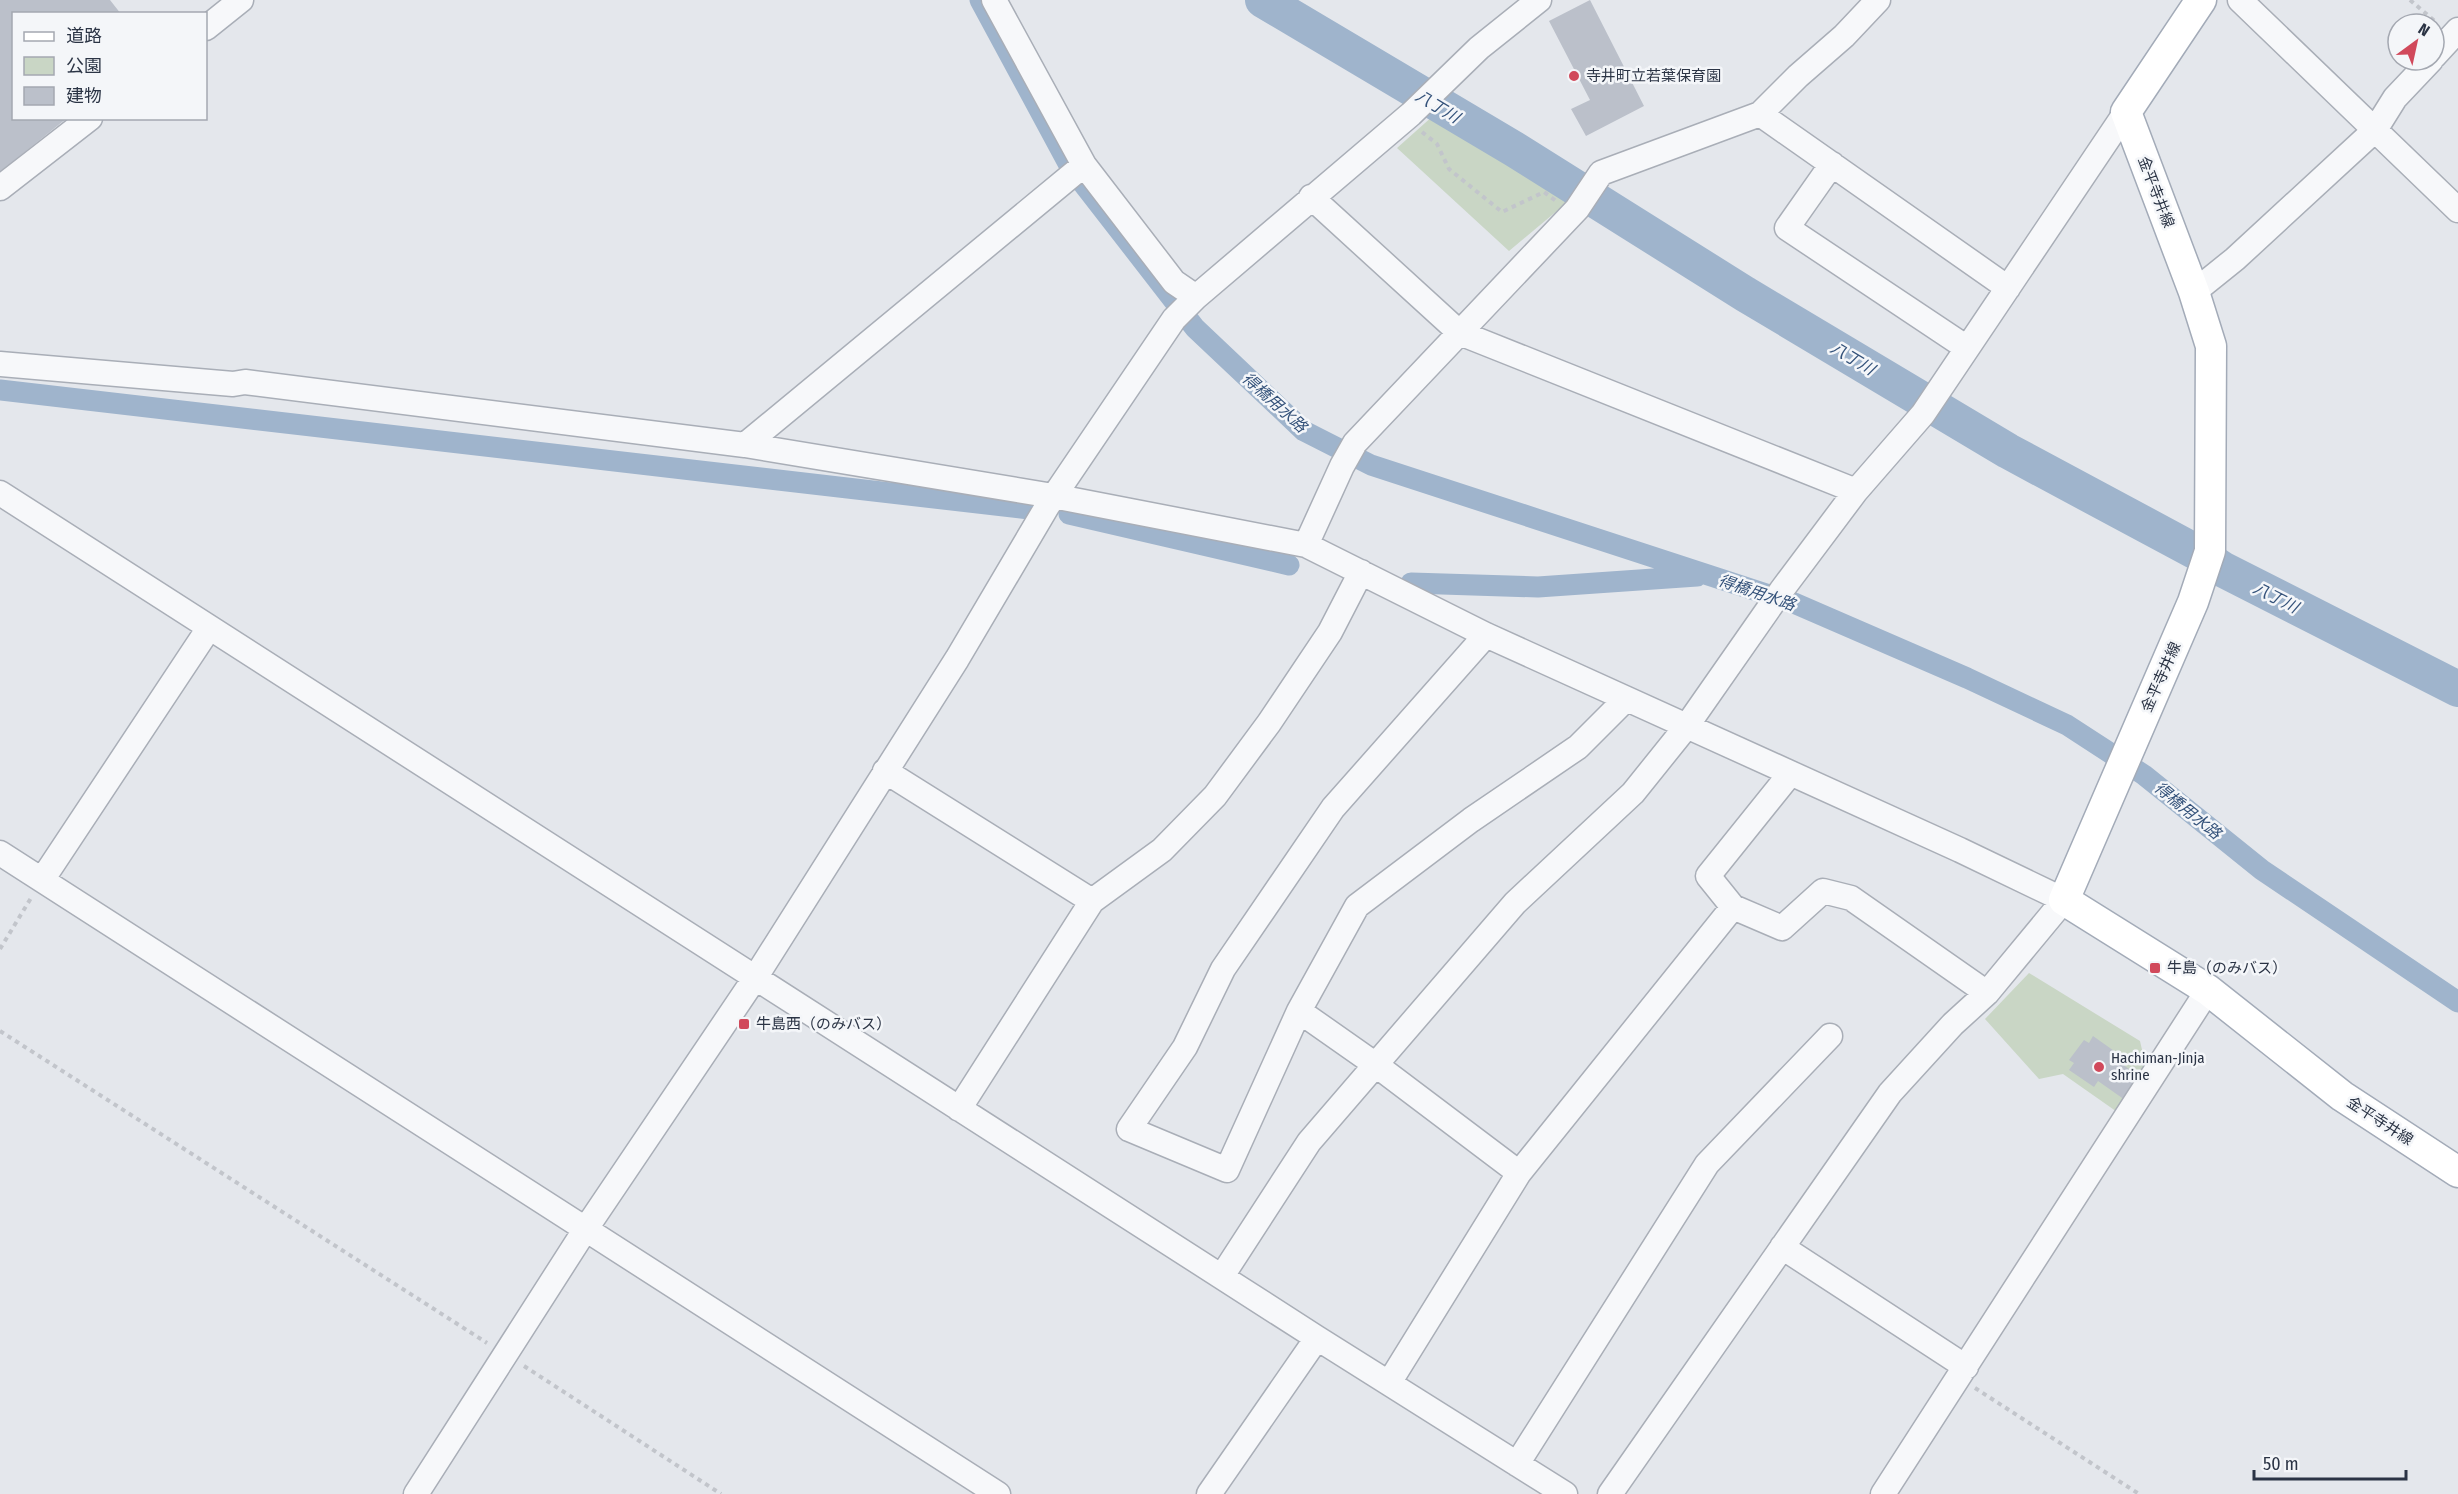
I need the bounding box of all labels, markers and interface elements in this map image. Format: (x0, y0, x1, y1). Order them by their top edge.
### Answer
legend (12, 12, 207, 120)
north arrow (2386, 12, 2446, 72)
text: N (2415, 19, 2433, 40)
text: 道路 (66, 25, 102, 47)
text: 公園 (66, 55, 102, 77)
place label: 寺井町立若葉保育園 (1586, 67, 1721, 85)
marker: 寺井町立若葉保育園 (1567, 69, 1581, 83)
text: 建物 (66, 85, 102, 107)
water label: 八丁川 (1412, 86, 1465, 128)
street label: 金平寺井線 (2134, 154, 2178, 230)
water label: 八丁川 (1827, 338, 1880, 380)
water label: 得橋用水路 (1239, 369, 1312, 438)
water label: 得橋用水路 (1716, 570, 1800, 615)
water label: 八丁川 (2250, 578, 2303, 618)
street label: 金平寺井線 (2138, 639, 2184, 715)
water label: 得橋用水路 (2151, 778, 2226, 844)
place label: 牛島（のみバス） (2167, 959, 2287, 977)
marker: 牛島（のみバス） (2148, 961, 2162, 975)
place label: 牛島西（のみバス） (756, 1015, 891, 1033)
marker: 牛島西（のみバス） (737, 1017, 751, 1031)
place label: Hachiman-Jinja shrine (2111, 1049, 2205, 1084)
marker: Hachiman-Jinja shrine (2092, 1060, 2106, 1074)
street label: 金平寺井線 (2344, 1093, 2416, 1149)
scale bar (2254, 1443, 2406, 1481)
text: 50 m (2263, 1453, 2299, 1475)

